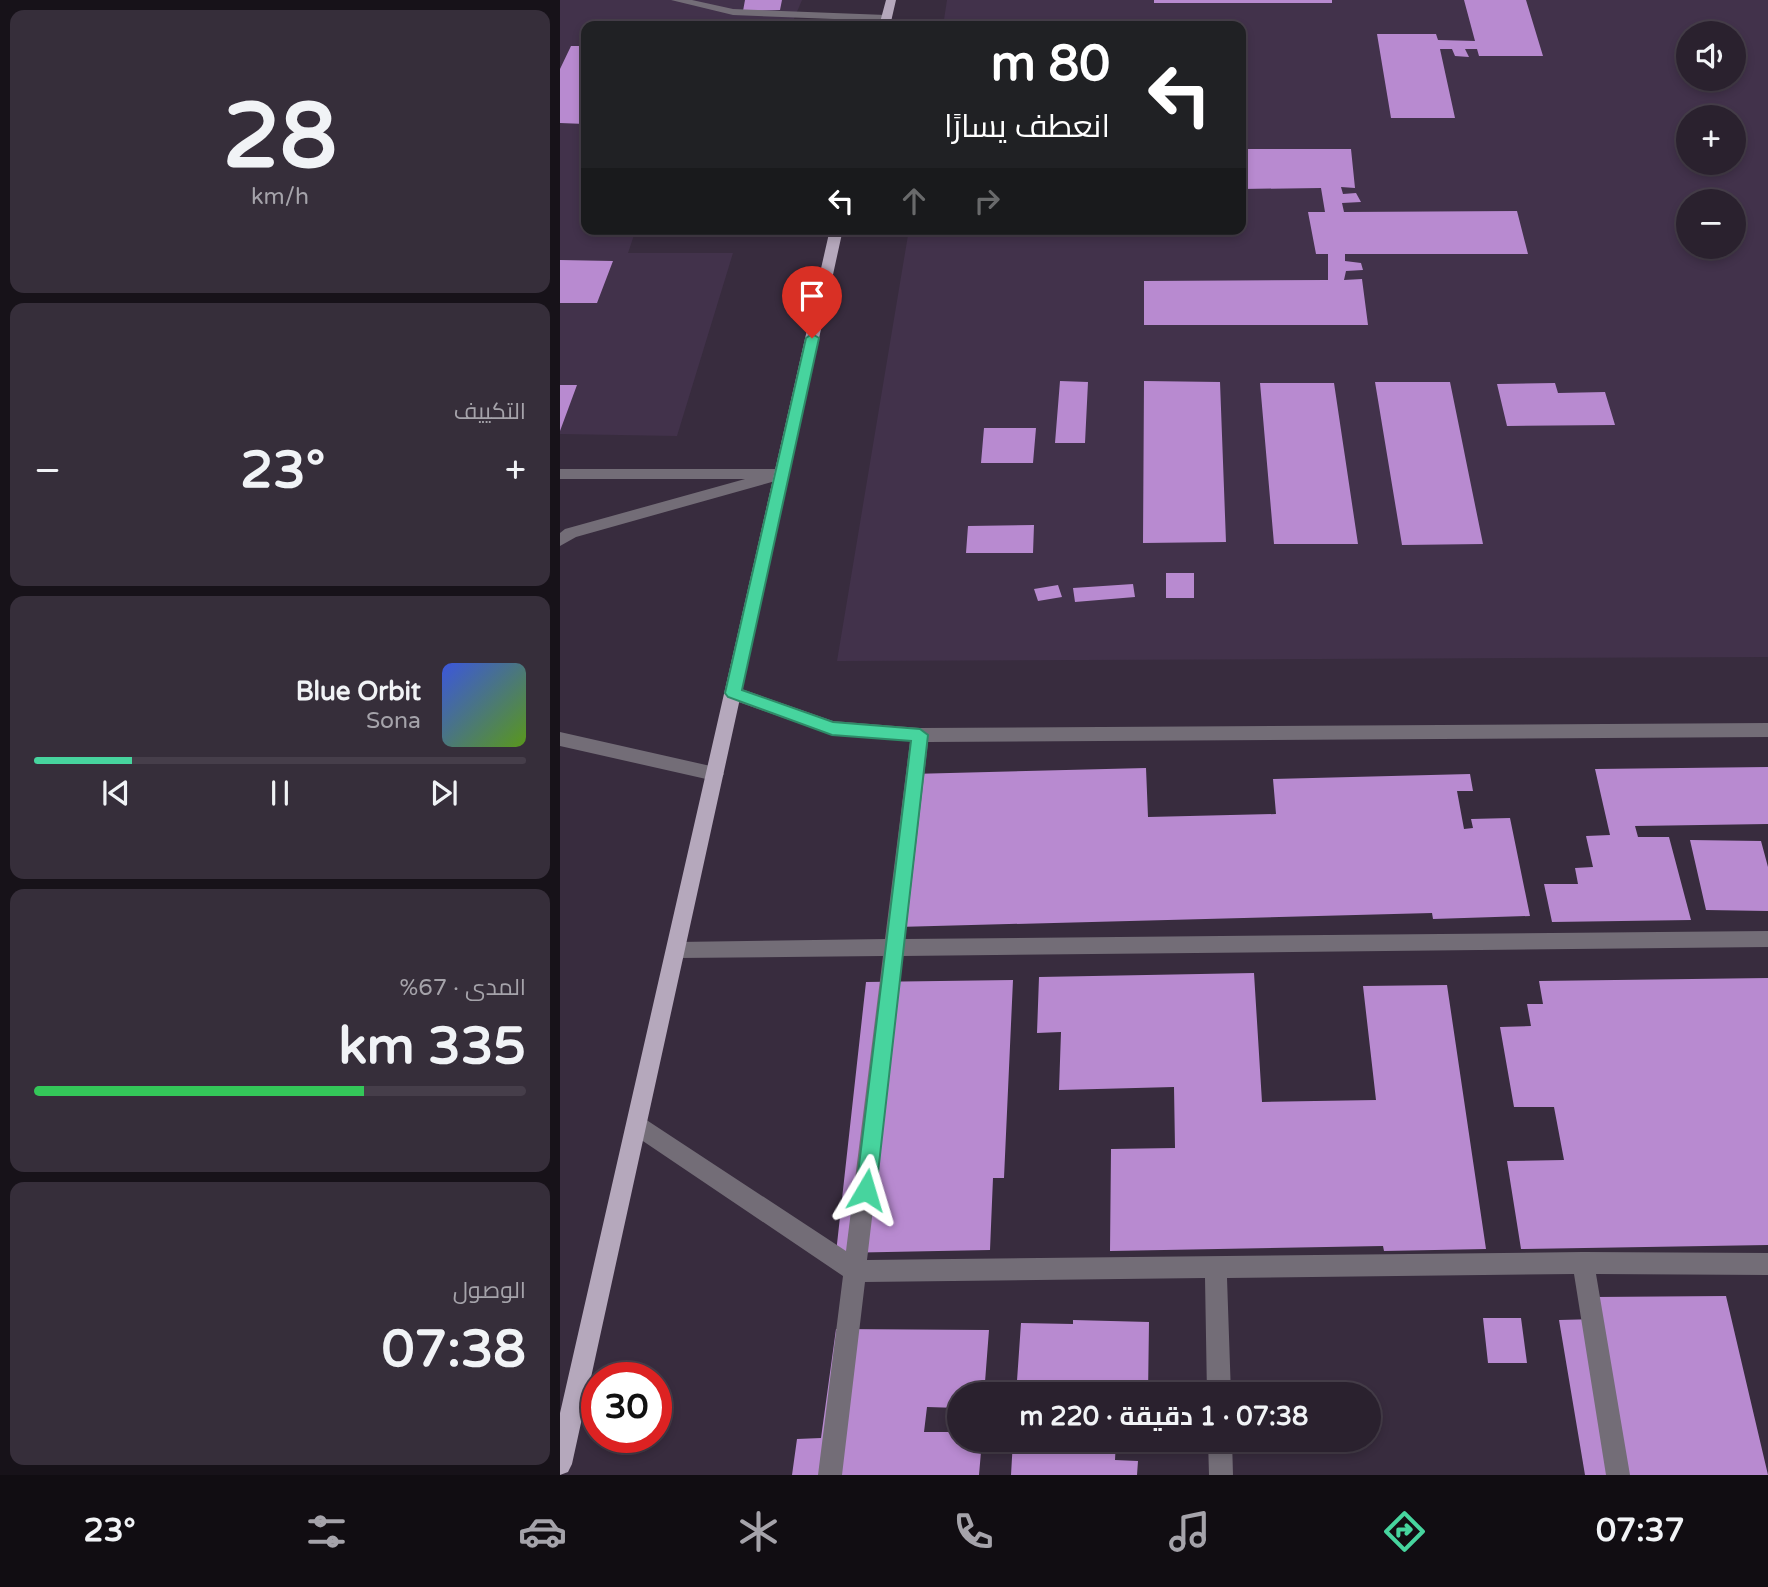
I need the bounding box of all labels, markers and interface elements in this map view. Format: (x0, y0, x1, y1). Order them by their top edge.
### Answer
map controls (1676, 21, 1746, 259)
button: sound (1676, 21, 1746, 91)
text: 80 m (991, 35, 1110, 94)
icon: left (1134, 49, 1225, 140)
text: 28 (223, 82, 337, 192)
button: + (1676, 105, 1746, 175)
text: انعطف يسارًا (944, 108, 1110, 146)
icon: left (822, 182, 860, 220)
icon: ahead (895, 182, 933, 220)
icon: right (968, 182, 1006, 220)
text: km/h (251, 183, 309, 211)
button: − (1676, 189, 1746, 259)
pin (782, 266, 842, 338)
icon: arrive (793, 277, 831, 315)
text: التكييف (454, 398, 526, 426)
text: 23° (240, 439, 325, 502)
text: − (34, 448, 61, 494)
text: + (505, 448, 526, 494)
text: Blue Orbit (296, 676, 421, 707)
text: Sona (366, 707, 421, 735)
icon: previous (97, 774, 135, 812)
icon: pause (261, 774, 299, 812)
icon: next (425, 774, 463, 812)
text: المدى · 67% (399, 974, 526, 1002)
text: 335 km (338, 1015, 526, 1078)
position arrow (829, 1153, 903, 1227)
text: الوصول (453, 1277, 526, 1305)
text: 07:38 (382, 1318, 526, 1381)
speed limit sign: 30 (581, 1362, 672, 1453)
text: 07:38 · 1 دقيقة · 220 m (1020, 1401, 1308, 1432)
icon: filters (302, 1507, 351, 1556)
icon: car (518, 1507, 567, 1556)
icon: climate (734, 1507, 783, 1556)
icon: phone (949, 1507, 998, 1556)
icon: music (1165, 1507, 1214, 1556)
icon: directions (1380, 1507, 1429, 1556)
text: 23° (83, 1512, 136, 1550)
text: 07:37 (1596, 1512, 1685, 1550)

